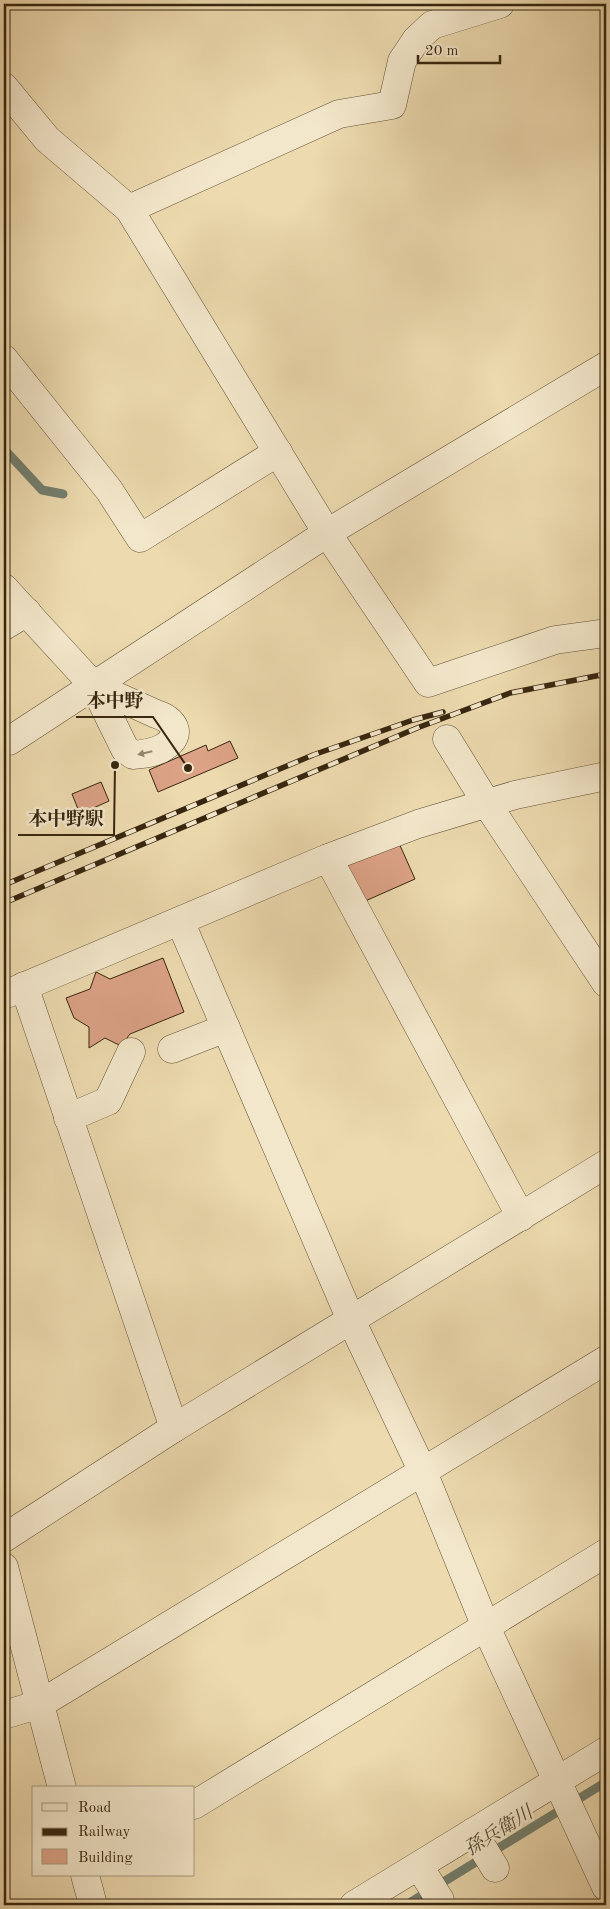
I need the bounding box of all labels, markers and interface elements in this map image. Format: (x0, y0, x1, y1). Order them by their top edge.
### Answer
scale bar (418, 32, 500, 64)
text: 20 m (425, 44, 459, 59)
callout: 本中野 (76, 683, 153, 717)
text: 本中野 (86, 690, 144, 712)
one-way arrow (137, 749, 152, 757)
callout: 本中野駅 (18, 801, 114, 835)
text: 本中野駅 (28, 808, 104, 830)
legend (32, 1786, 195, 1876)
text: Road (78, 1801, 112, 1816)
water label: 孫兵衛川 (461, 1801, 538, 1860)
text: Railway (78, 1825, 131, 1840)
text: Building (78, 1851, 133, 1866)

